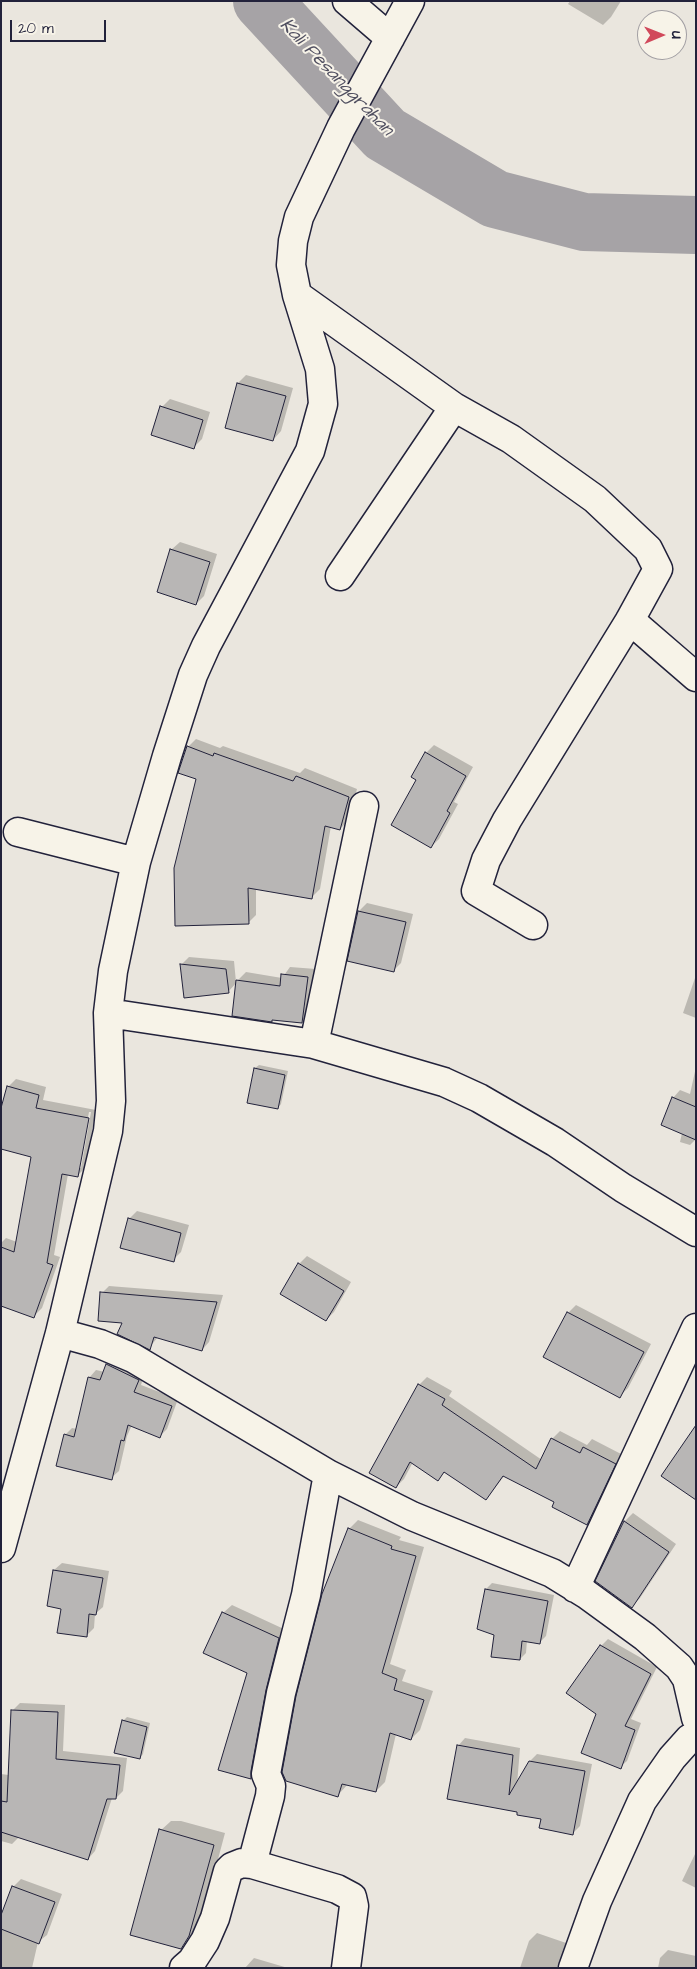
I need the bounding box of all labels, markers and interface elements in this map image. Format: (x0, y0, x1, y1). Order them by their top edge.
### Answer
scale bar (12, 10, 109, 42)
north arrow (637, 10, 687, 60)
water label: Kali Pesanggrahan (274, 15, 398, 141)
text: 20 m (18, 18, 54, 39)
text: U (666, 31, 686, 39)

